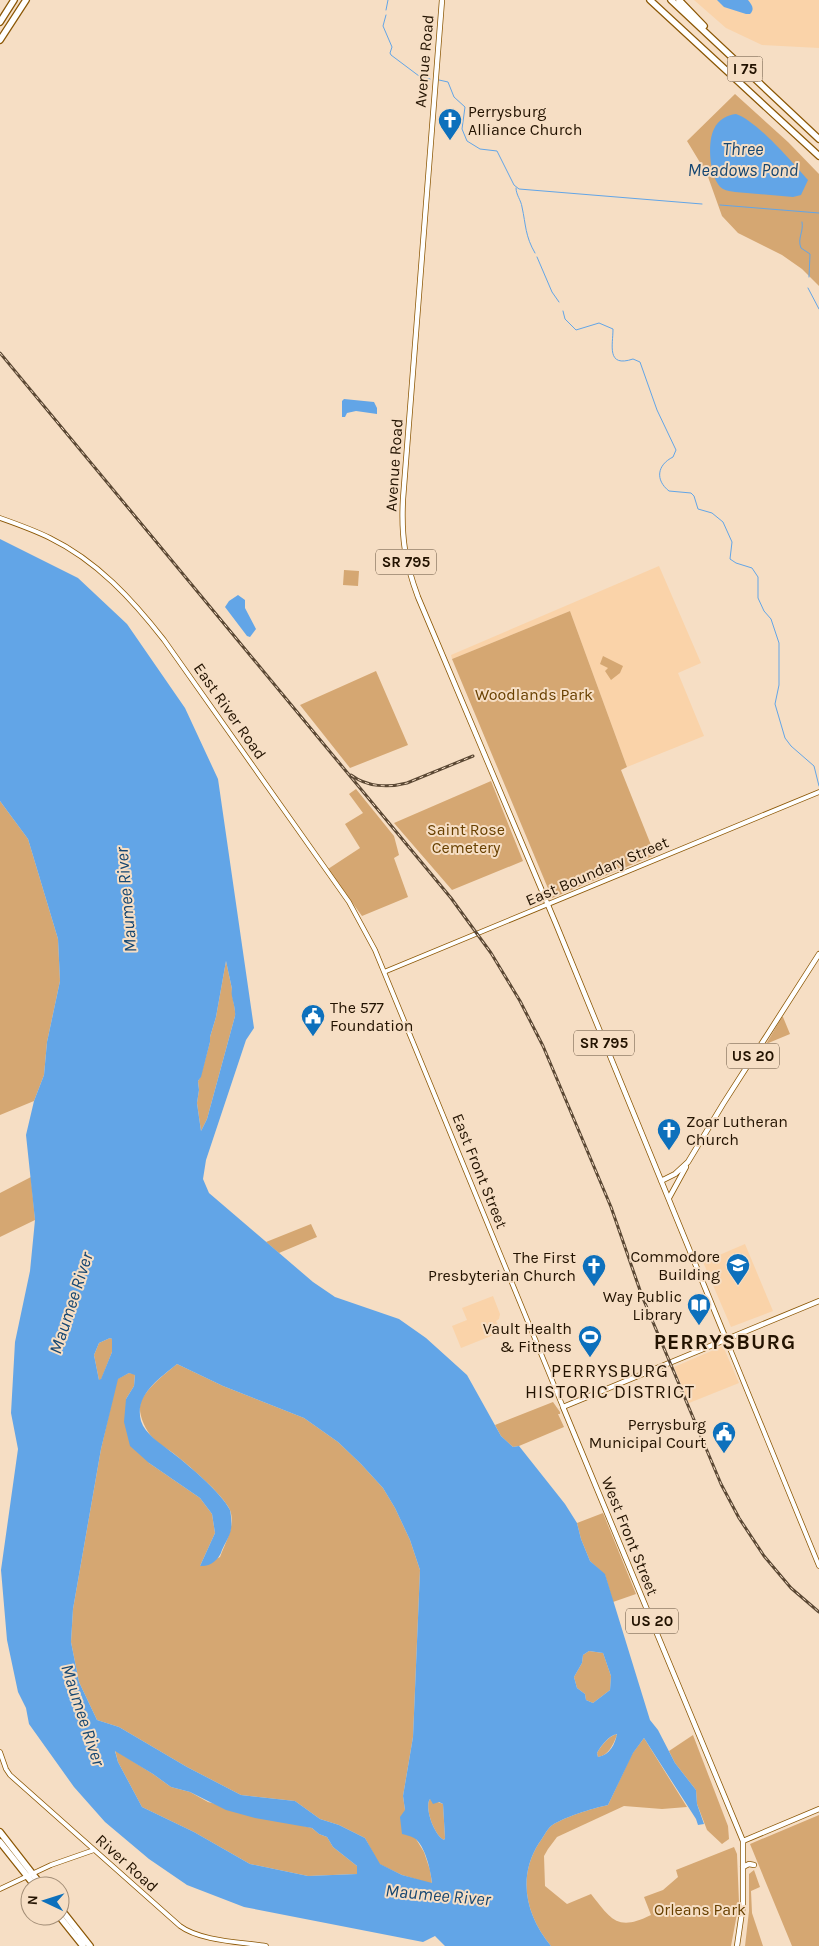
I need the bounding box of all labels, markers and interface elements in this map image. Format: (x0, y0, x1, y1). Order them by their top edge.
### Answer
street label: Avenue Road (410, 14, 438, 108)
road number: I 75 (728, 56, 762, 82)
place label: Perrysburg Alliance Church (468, 102, 583, 139)
church icon: Perrysburg Alliance Church (437, 107, 463, 141)
water label: Three Meadows Pond (688, 138, 799, 181)
street label: Avenue Road (381, 418, 407, 512)
road number: SR 795 (376, 550, 436, 574)
street label: East River Road (190, 659, 270, 763)
park label: Woodlands Park (475, 685, 593, 704)
park label: Saint Rose Cemetery (427, 820, 505, 857)
street label: East Boundary Street (523, 832, 671, 910)
water label: Maumee River (110, 846, 142, 954)
place label: The 577 Foundation (330, 998, 414, 1035)
public building icon: The 577 Foundation (300, 1003, 326, 1037)
road number: SR 795 (574, 1030, 634, 1056)
road number: US 20 (727, 1044, 779, 1068)
street label: East Front Street (448, 1111, 512, 1231)
place label: Zoar Lutheran Church (686, 1112, 788, 1149)
church icon: Zoar Lutheran Church (656, 1117, 682, 1151)
place label: Commodore Building (631, 1247, 720, 1284)
place label: The First Presbyterian Church (428, 1248, 576, 1285)
water label: Maumee River (44, 1249, 98, 1357)
school or university icon: Commodore Building (725, 1252, 751, 1286)
church icon: The First Presbyterian Church (581, 1253, 607, 1287)
place label: Way Public Library (603, 1287, 683, 1324)
library icon: Way Public Library (686, 1292, 712, 1326)
place label: Vault Health & Fitness (483, 1319, 572, 1356)
sports icon: Vault Health & Fitness (577, 1324, 603, 1358)
district label: PERRYSBURG (654, 1330, 796, 1354)
district label: PERRYSBURG HISTORIC DISTRICT (525, 1360, 695, 1403)
place label: Perrysburg Municipal Court (589, 1415, 706, 1452)
public building icon: Perrysburg Municipal Court (711, 1420, 737, 1454)
street label: West Front Street (597, 1474, 663, 1598)
road number: US 20 (626, 1608, 678, 1634)
water label: Maumee River (56, 1661, 110, 1769)
street label: River Road (92, 1830, 162, 1896)
north arrow (20, 1876, 70, 1926)
water label: Maumee River (384, 1879, 492, 1911)
text: N (24, 1895, 41, 1906)
park label: Orleans Park (654, 1900, 746, 1919)

